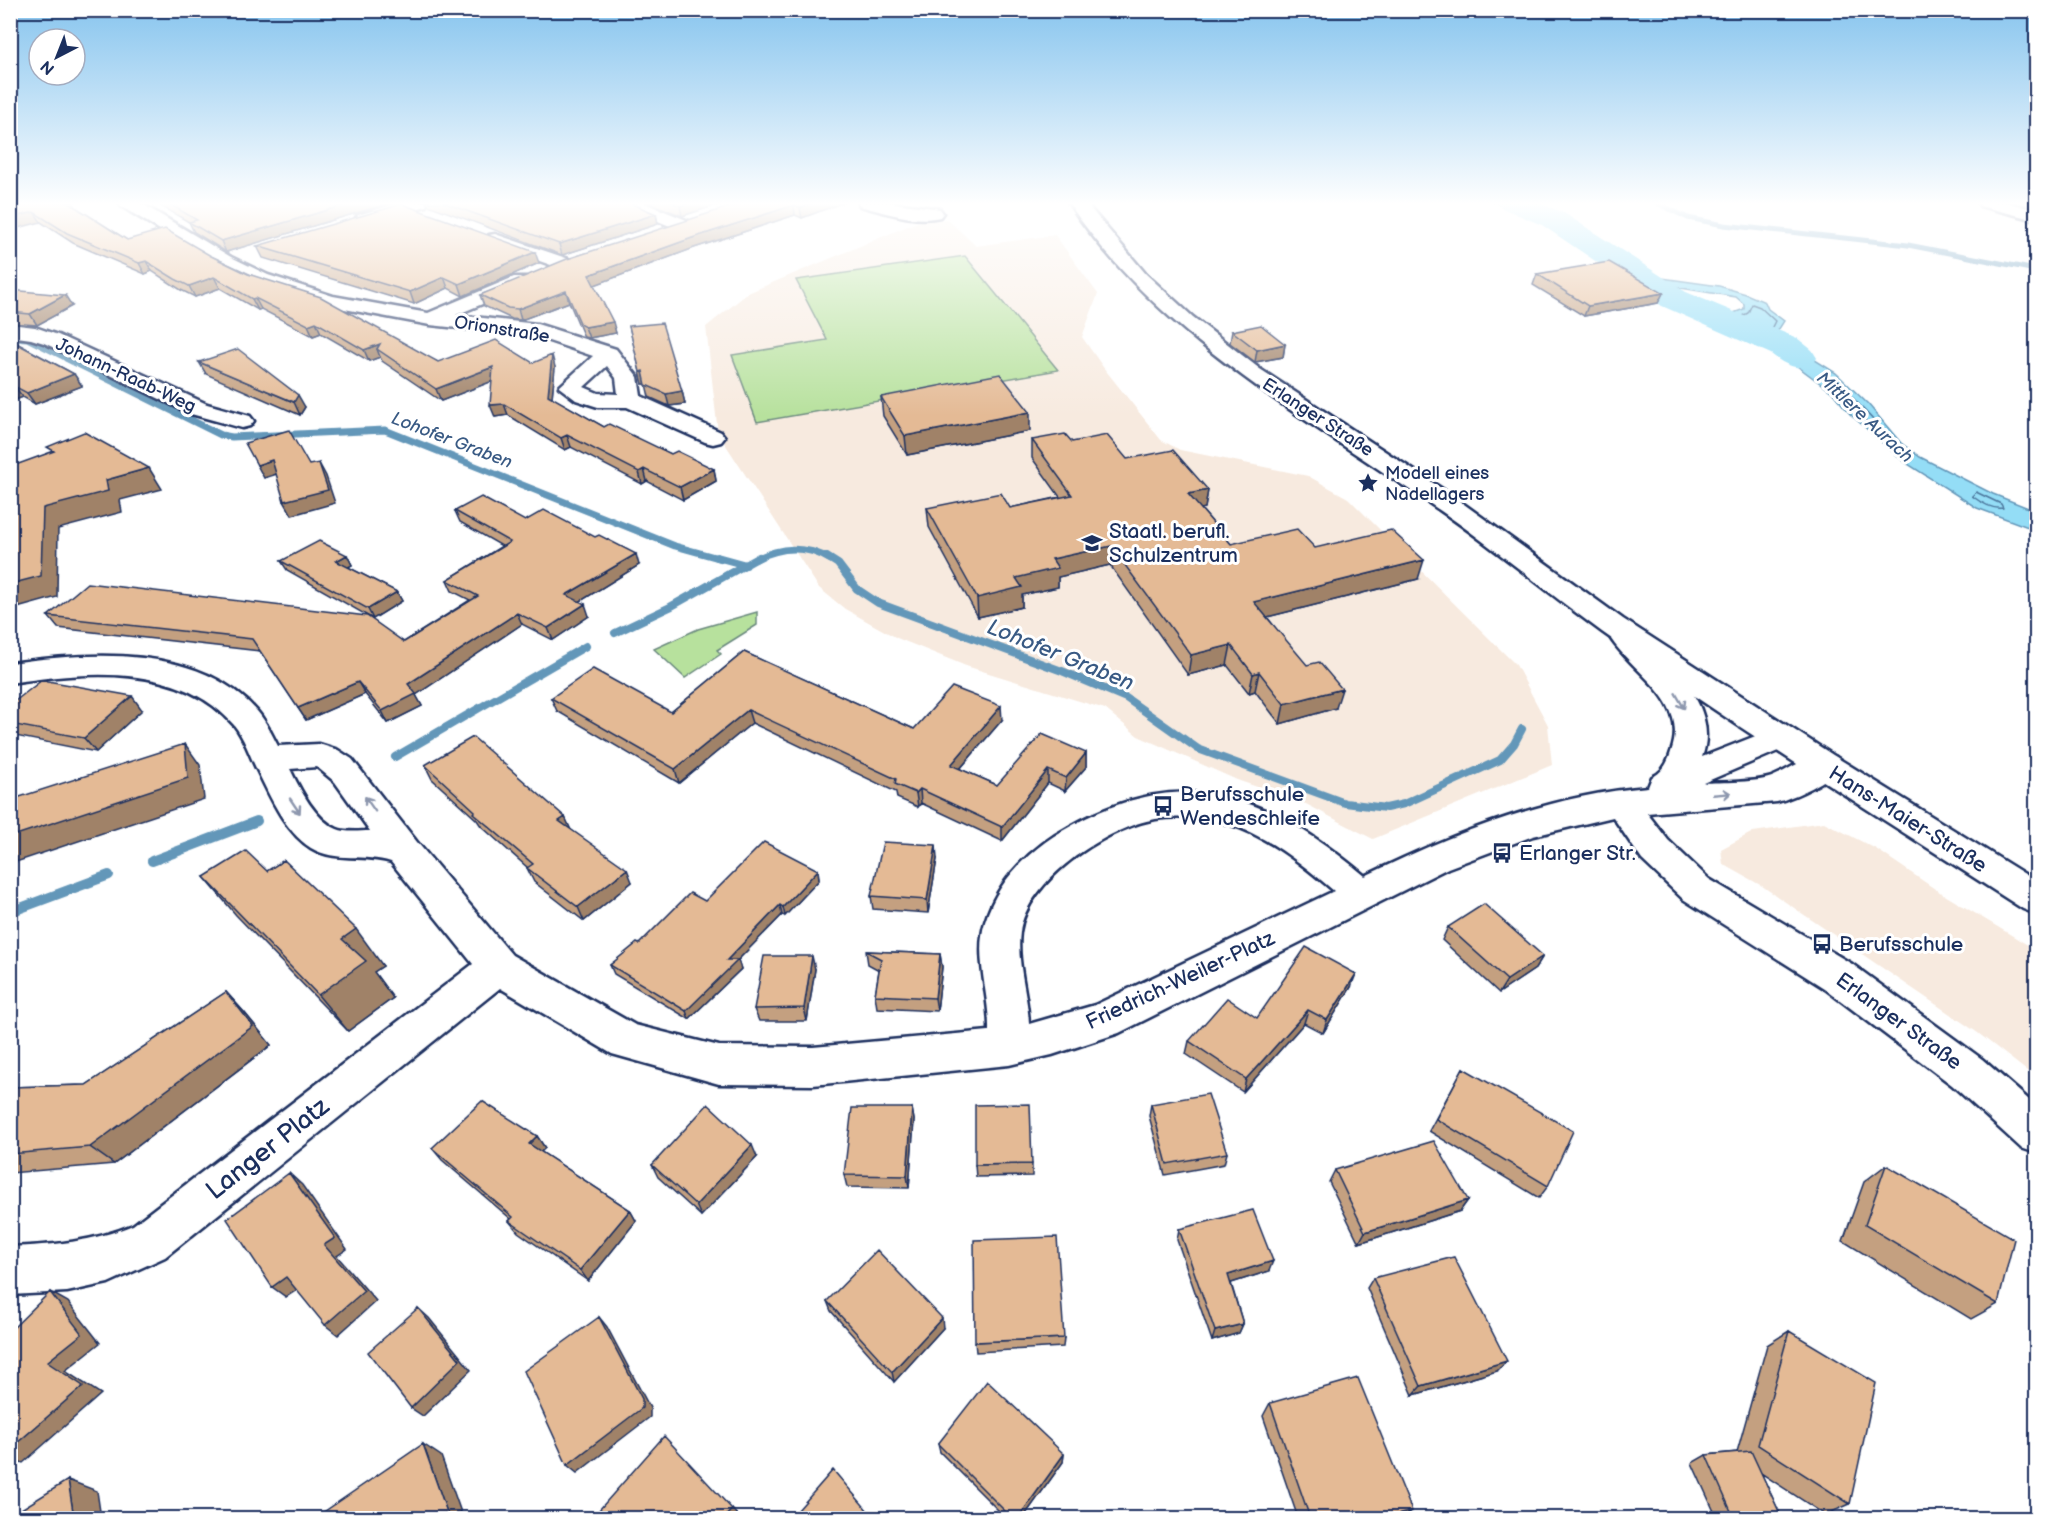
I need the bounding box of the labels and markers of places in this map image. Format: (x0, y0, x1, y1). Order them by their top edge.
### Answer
place label: Modell eines Nadellagers (1385, 463, 1489, 505)
place icon: Modell eines Nadellagers (1356, 471, 1380, 495)
place label: Staatl. berufl. Schulzentrum (1109, 519, 1238, 568)
school or university icon: Staatl. berufl. Schulzentrum (1080, 531, 1104, 555)
place label: Berufsschule Wendeschleife (1180, 782, 1320, 831)
bus stop icon: Berufsschule Wendeschleife (1151, 794, 1175, 818)
bus stop icon: Erlanger Str. (1490, 841, 1514, 865)
place label: Erlanger Str. (1519, 841, 1636, 866)
bus stop icon: Berufsschule (1810, 932, 1834, 956)
place label: Berufsschule (1839, 932, 1963, 957)

